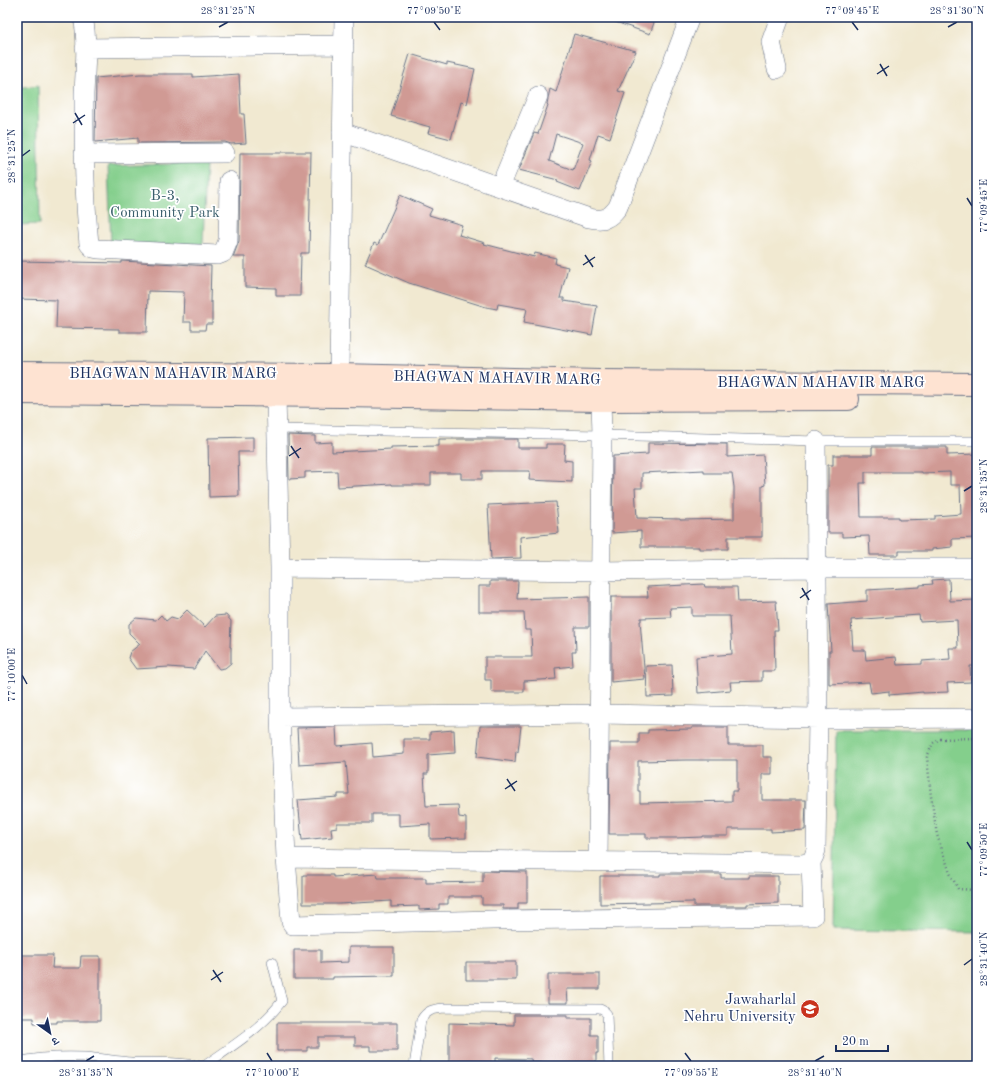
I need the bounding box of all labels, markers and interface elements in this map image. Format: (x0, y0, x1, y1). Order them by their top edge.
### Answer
text: 28°31'25"N (201, 6, 256, 16)
text: 77°09'50"E (407, 6, 461, 16)
text: 77°09'45"E (825, 6, 879, 16)
text: 28°31'30"N (930, 6, 985, 16)
text: 28°31'25"N (7, 128, 17, 183)
text: 77°09'45"E (979, 179, 989, 233)
park label: B-3, Community Park (110, 189, 220, 221)
street label: BHAGWAN MAHAVIR MARG (69, 367, 277, 382)
street label: BHAGWAN MAHAVIR MARG (393, 370, 601, 388)
street label: BHAGWAN MAHAVIR MARG (717, 376, 925, 391)
text: 28°31'35"N (979, 458, 989, 513)
text: 77°10'00"E (7, 648, 17, 702)
text: 77°09'50"E (979, 823, 989, 877)
text: 28°31'40"N (979, 931, 989, 986)
place label: Jawaharlal Nehru University (683, 993, 796, 1025)
school or university icon: Jawaharlal Nehru University (799, 998, 821, 1020)
north arrow (30, 1013, 70, 1053)
scale bar (836, 1027, 888, 1053)
text: उ (48, 1033, 61, 1047)
text: 20 m (842, 1036, 869, 1048)
text: 28°31'35"N (59, 1068, 114, 1078)
text: 77°10'00"E (245, 1068, 299, 1078)
text: 77°09'55"E (664, 1068, 718, 1078)
text: 28°31'40"N (788, 1068, 843, 1078)

